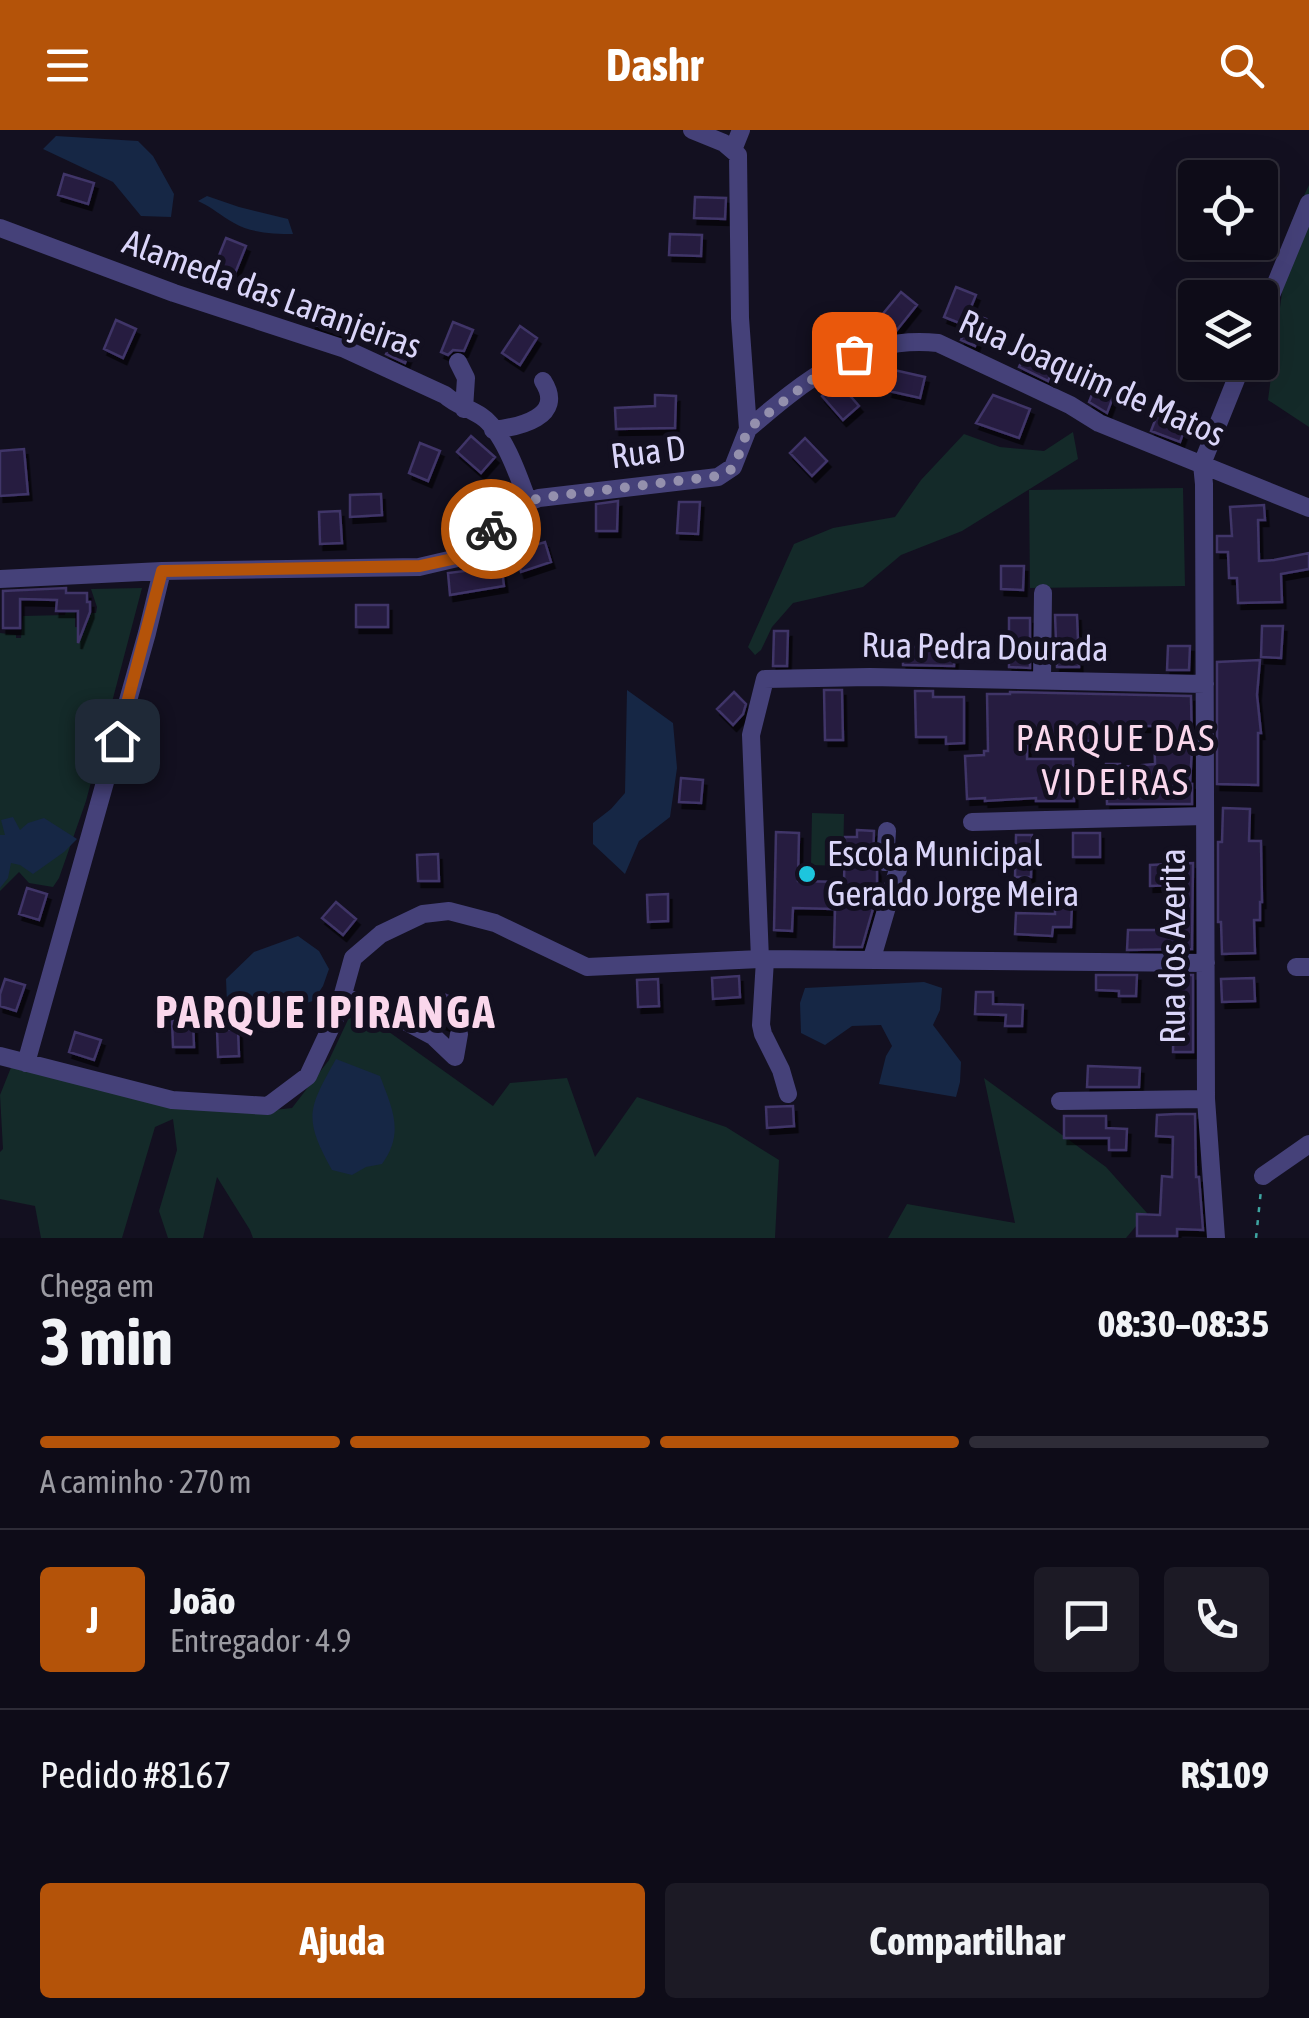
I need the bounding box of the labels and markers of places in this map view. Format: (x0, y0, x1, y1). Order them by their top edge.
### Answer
pin (812, 312, 897, 397)
pin (75, 699, 160, 784)
place label: Escola Municipal Geraldo Jorge Meira (827, 833, 1079, 913)
marker: Escola Municipal Geraldo Jorge Meira (796, 863, 818, 885)

